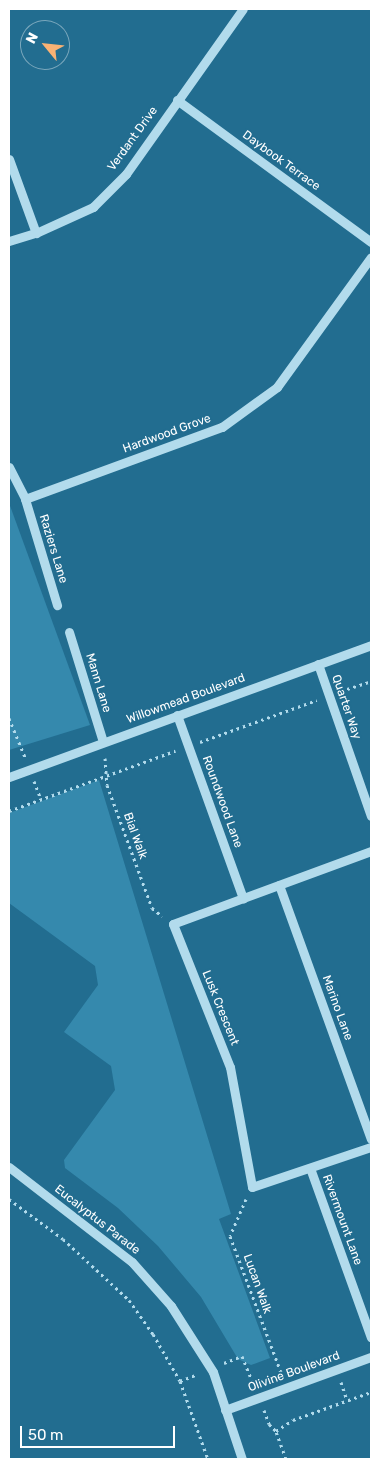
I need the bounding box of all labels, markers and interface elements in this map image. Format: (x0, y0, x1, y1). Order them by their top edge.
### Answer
north arrow (20, 20, 70, 70)
text: N (22, 30, 42, 47)
street label: Verdant Drive (105, 104, 161, 174)
street label: Daybook Terrace (239, 128, 323, 194)
street label: Hardwood Grove (121, 411, 213, 457)
street label: Raziers Lane (36, 513, 70, 585)
street label: Mann Lane (82, 652, 114, 714)
street label: Willowmead Boulevard (125, 671, 247, 727)
street label: Quarter Way (328, 673, 364, 741)
street label: Roundwood Lane (199, 754, 245, 850)
street label: Bial Walk (120, 811, 150, 861)
street label: Lusk Crescent (198, 968, 242, 1048)
street label: Marino Lane (319, 974, 355, 1042)
street label: Rivermount Lane (319, 1173, 365, 1267)
street label: Eucalyptus Parade (51, 1182, 143, 1258)
street label: Lucan Walk (240, 1252, 274, 1316)
street label: Olivine Boulevard (246, 1349, 342, 1395)
scale bar (22, 1416, 178, 1448)
text: 50 m (28, 1426, 63, 1444)

